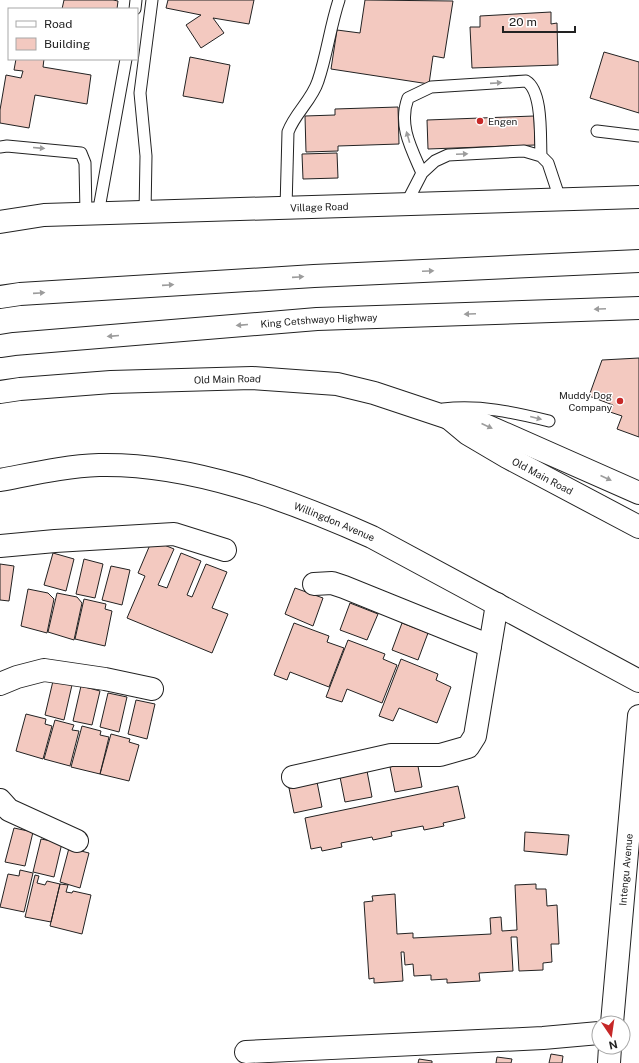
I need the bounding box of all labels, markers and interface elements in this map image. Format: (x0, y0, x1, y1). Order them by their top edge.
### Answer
legend (8, 8, 138, 60)
scale bar (503, 8, 575, 34)
text: 20 m (509, 15, 537, 29)
text: Road (44, 17, 72, 31)
text: Building (44, 37, 90, 51)
one-way arrow (490, 80, 502, 87)
place label: Engen (488, 115, 518, 127)
marker: Engen (475, 116, 485, 126)
one-way arrow (404, 130, 410, 143)
one-way arrow (33, 145, 45, 152)
one-way arrow (456, 151, 469, 157)
street label: Village Road (290, 200, 349, 214)
one-way arrow (422, 267, 434, 274)
one-way arrow (292, 273, 304, 280)
one-way arrow (162, 281, 174, 288)
one-way arrow (33, 290, 46, 296)
one-way arrow (593, 306, 606, 312)
one-way arrow (464, 310, 476, 317)
street label: King Cetshwayo Highway (260, 311, 378, 330)
one-way arrow (236, 322, 248, 328)
one-way arrow (107, 332, 119, 339)
street label: Old Main Road (194, 372, 262, 386)
place label: Muddy Dog Company (559, 389, 613, 413)
marker: Muddy Dog Company (615, 396, 625, 406)
one-way arrow (530, 415, 542, 421)
one-way arrow (482, 424, 494, 430)
street label: Old Main Road (510, 455, 575, 497)
one-way arrow (601, 476, 613, 482)
street label: Willingdon Avenue (292, 499, 377, 544)
street label: Intengu Avenue (616, 833, 635, 906)
north arrow (591, 1015, 631, 1055)
text: N (608, 1038, 619, 1052)

